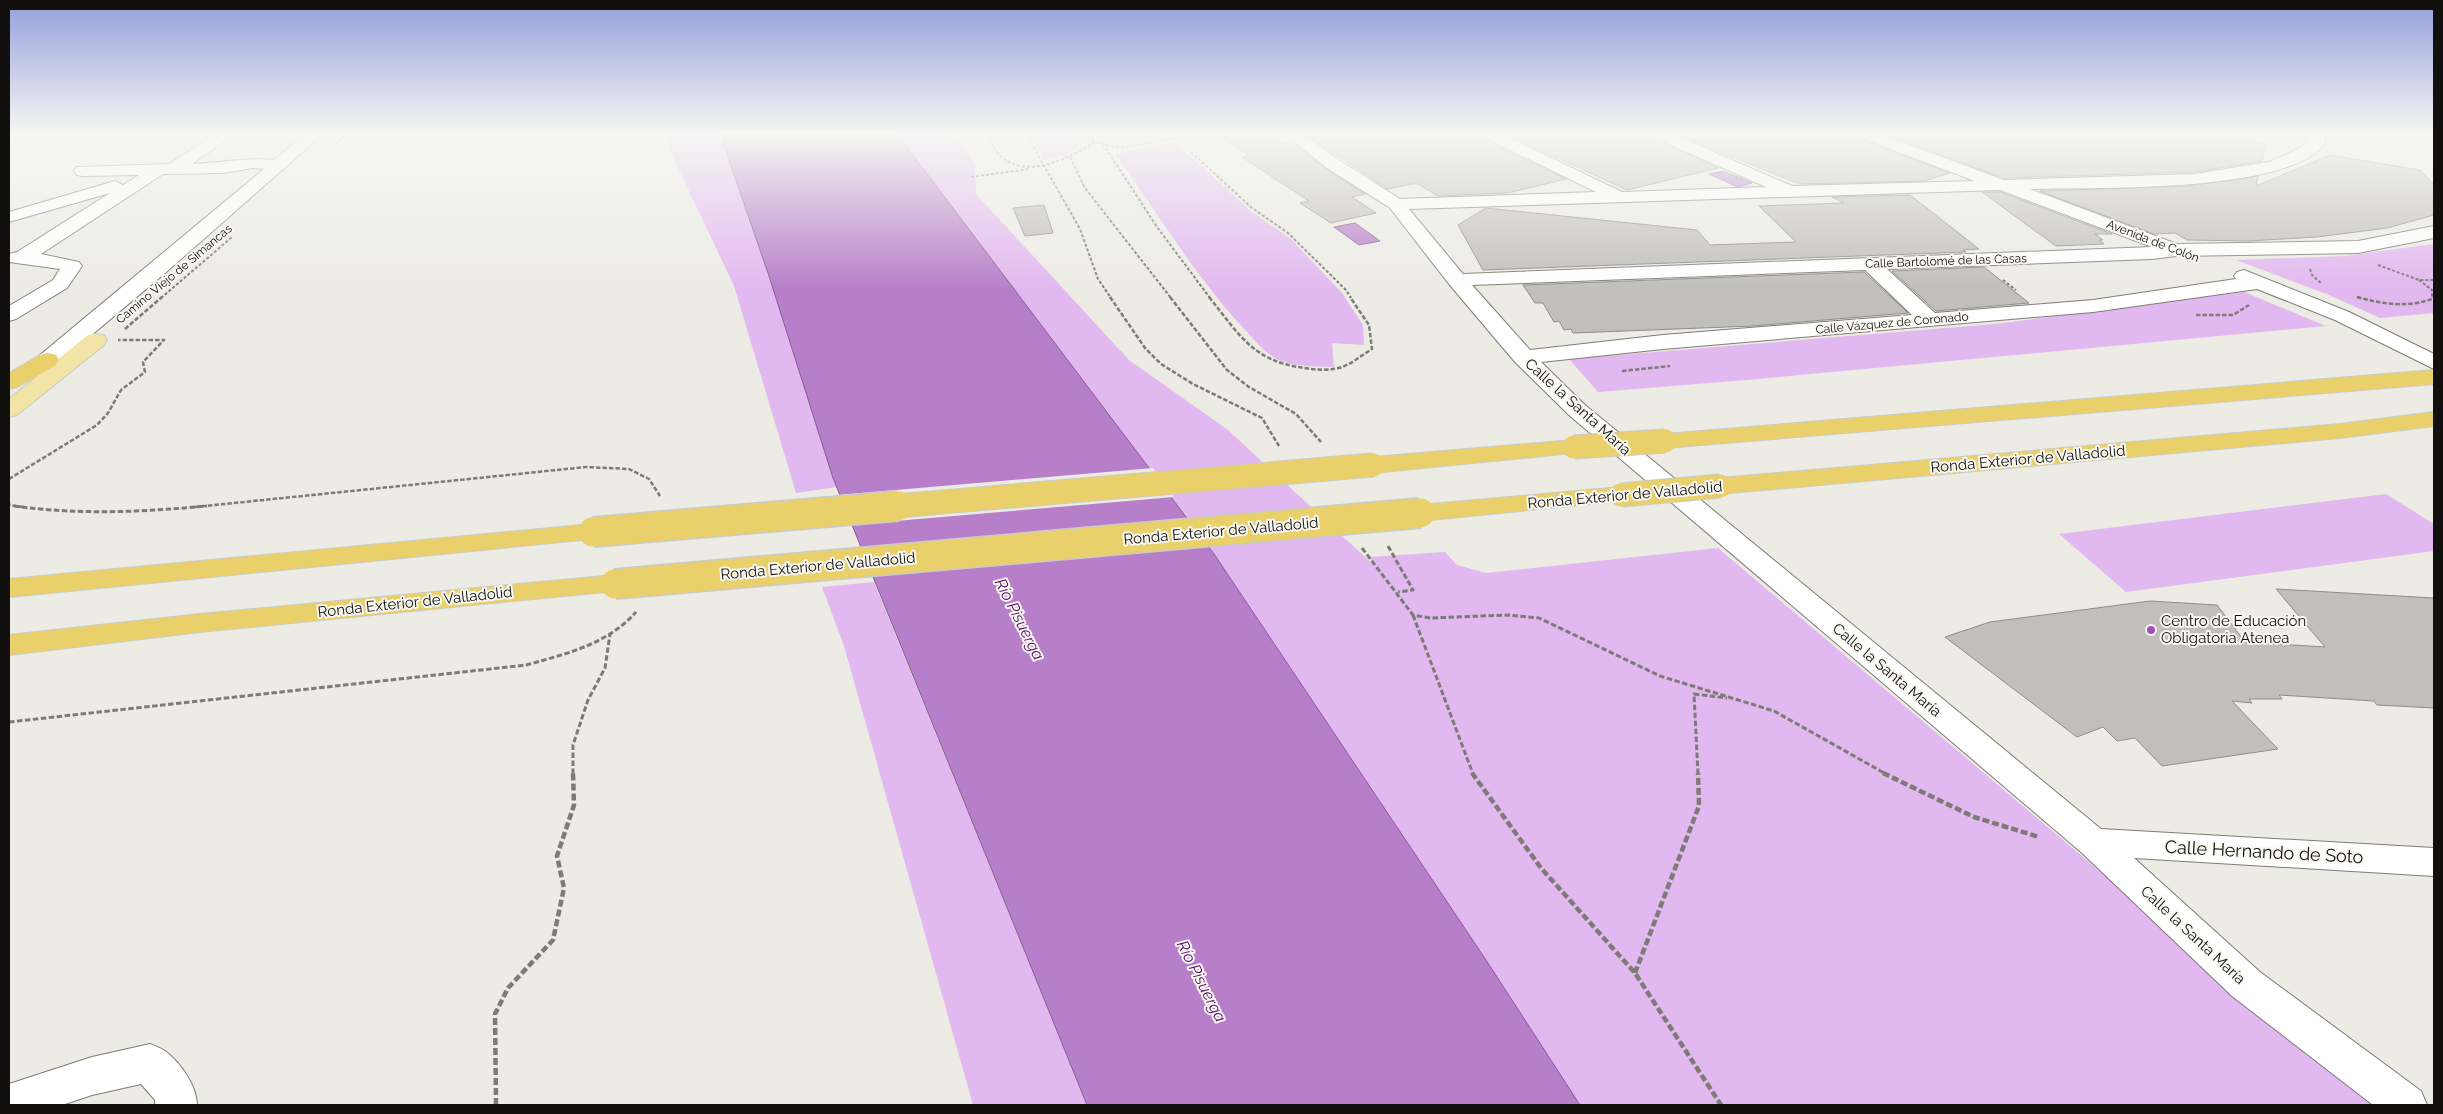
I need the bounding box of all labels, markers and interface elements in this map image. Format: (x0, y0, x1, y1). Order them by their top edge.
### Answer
street label: Avenida de Colón (2105, 217, 2201, 265)
street label: Camino Viejo de Simancas (113, 221, 235, 327)
street label: Calle Bartolomé de las Casas (1865, 251, 2027, 271)
street label: Calle Vázquez de Coronado (1815, 309, 1969, 337)
street label: Calle la Santa María (1521, 355, 1635, 459)
street label: Ronda Exterior de Valladolid (1930, 442, 2126, 476)
street label: Ronda Exterior de Valladolid (1527, 478, 1723, 512)
street label: Ronda Exterior de Valladolid (1123, 514, 1319, 548)
street label: Ronda Exterior de Valladolid (720, 549, 916, 583)
water label: Río Pisuerga (991, 575, 1048, 664)
street label: Ronda Exterior de Valladolid (317, 583, 513, 621)
place label: Centro de Educación Obligatoria Atenea (2161, 612, 2306, 647)
street label: Calle la Santa María (1829, 619, 1945, 721)
marker: Centro de Educación Obligatoria Atenea (2145, 624, 2157, 636)
street label: Calle Hernando de Soto (2164, 836, 2364, 867)
street label: Calle la Santa María (2137, 882, 2249, 988)
water label: Río Pisuerga (1173, 937, 1230, 1026)

